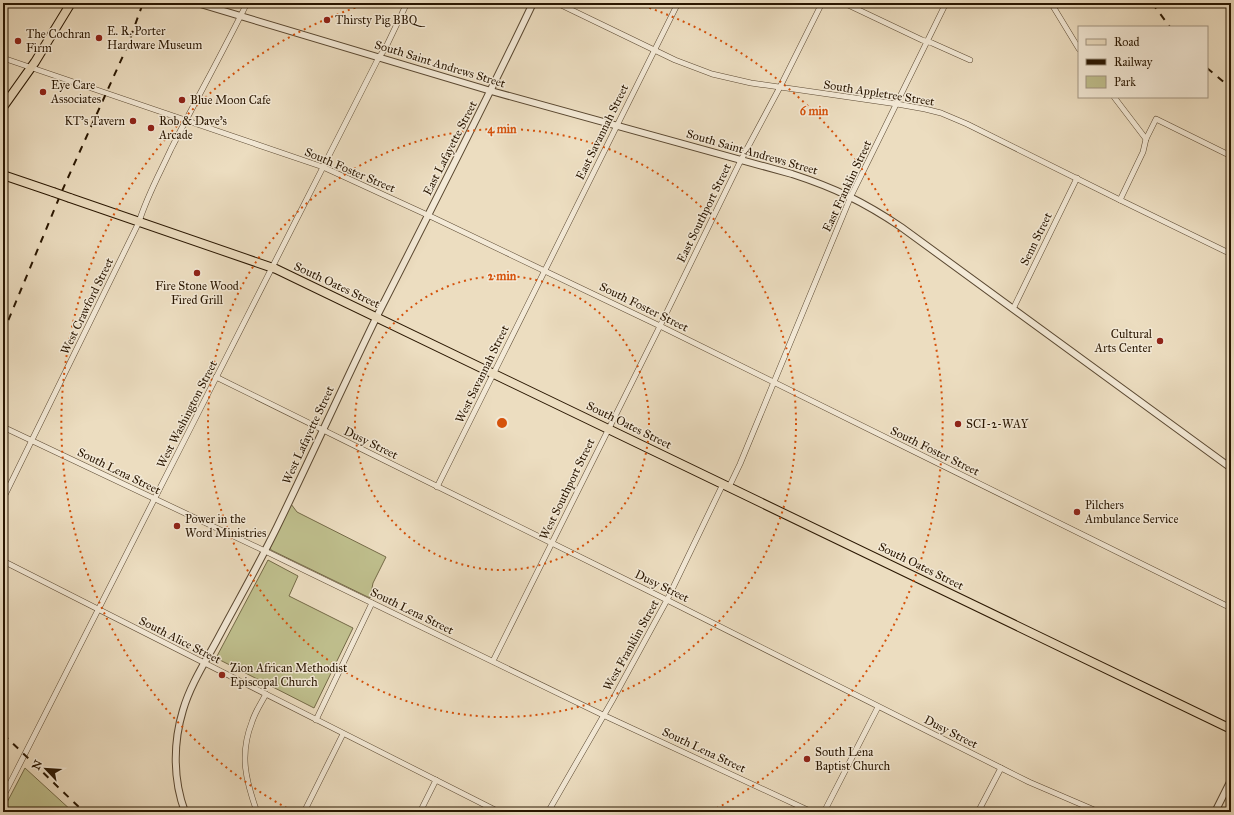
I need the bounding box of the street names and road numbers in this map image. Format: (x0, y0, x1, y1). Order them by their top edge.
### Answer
street label: South Saint Andrews Street (373, 37, 508, 91)
street label: South Appletree Street (822, 77, 936, 109)
street label: East Savannah Street (573, 81, 632, 182)
street label: East Lafayette Street (420, 98, 480, 198)
street label: South Saint Andrews Street (685, 127, 820, 178)
street label: East Franklin Street (820, 137, 875, 234)
street label: South Foster Street (303, 145, 398, 196)
street label: East Southport Street (674, 161, 734, 265)
street label: Senn Street (1017, 210, 1055, 268)
street label: West Crawford Street (58, 255, 117, 357)
street label: South Oates Street (292, 259, 383, 311)
street label: South Foster Street (597, 279, 691, 335)
street label: West Savannah Street (452, 322, 512, 425)
street label: West Washington Street (154, 357, 221, 471)
street label: West Lafayette Street (279, 383, 337, 486)
street label: South Oates Street (584, 398, 675, 452)
street label: South Foster Street (888, 423, 982, 479)
street label: Dusy Street (342, 424, 401, 462)
street label: West Southport Street (536, 436, 598, 542)
street label: South Lena Street (75, 445, 164, 498)
street label: South Oates Street (876, 539, 967, 593)
street label: Dusy Street (633, 567, 692, 605)
street label: South Lena Street (368, 585, 457, 638)
street label: West Franklin Street (600, 596, 662, 693)
street label: South Alice Street (137, 613, 224, 667)
street label: Dusy Street (922, 713, 981, 752)
street label: South Lena Street (660, 724, 749, 776)

